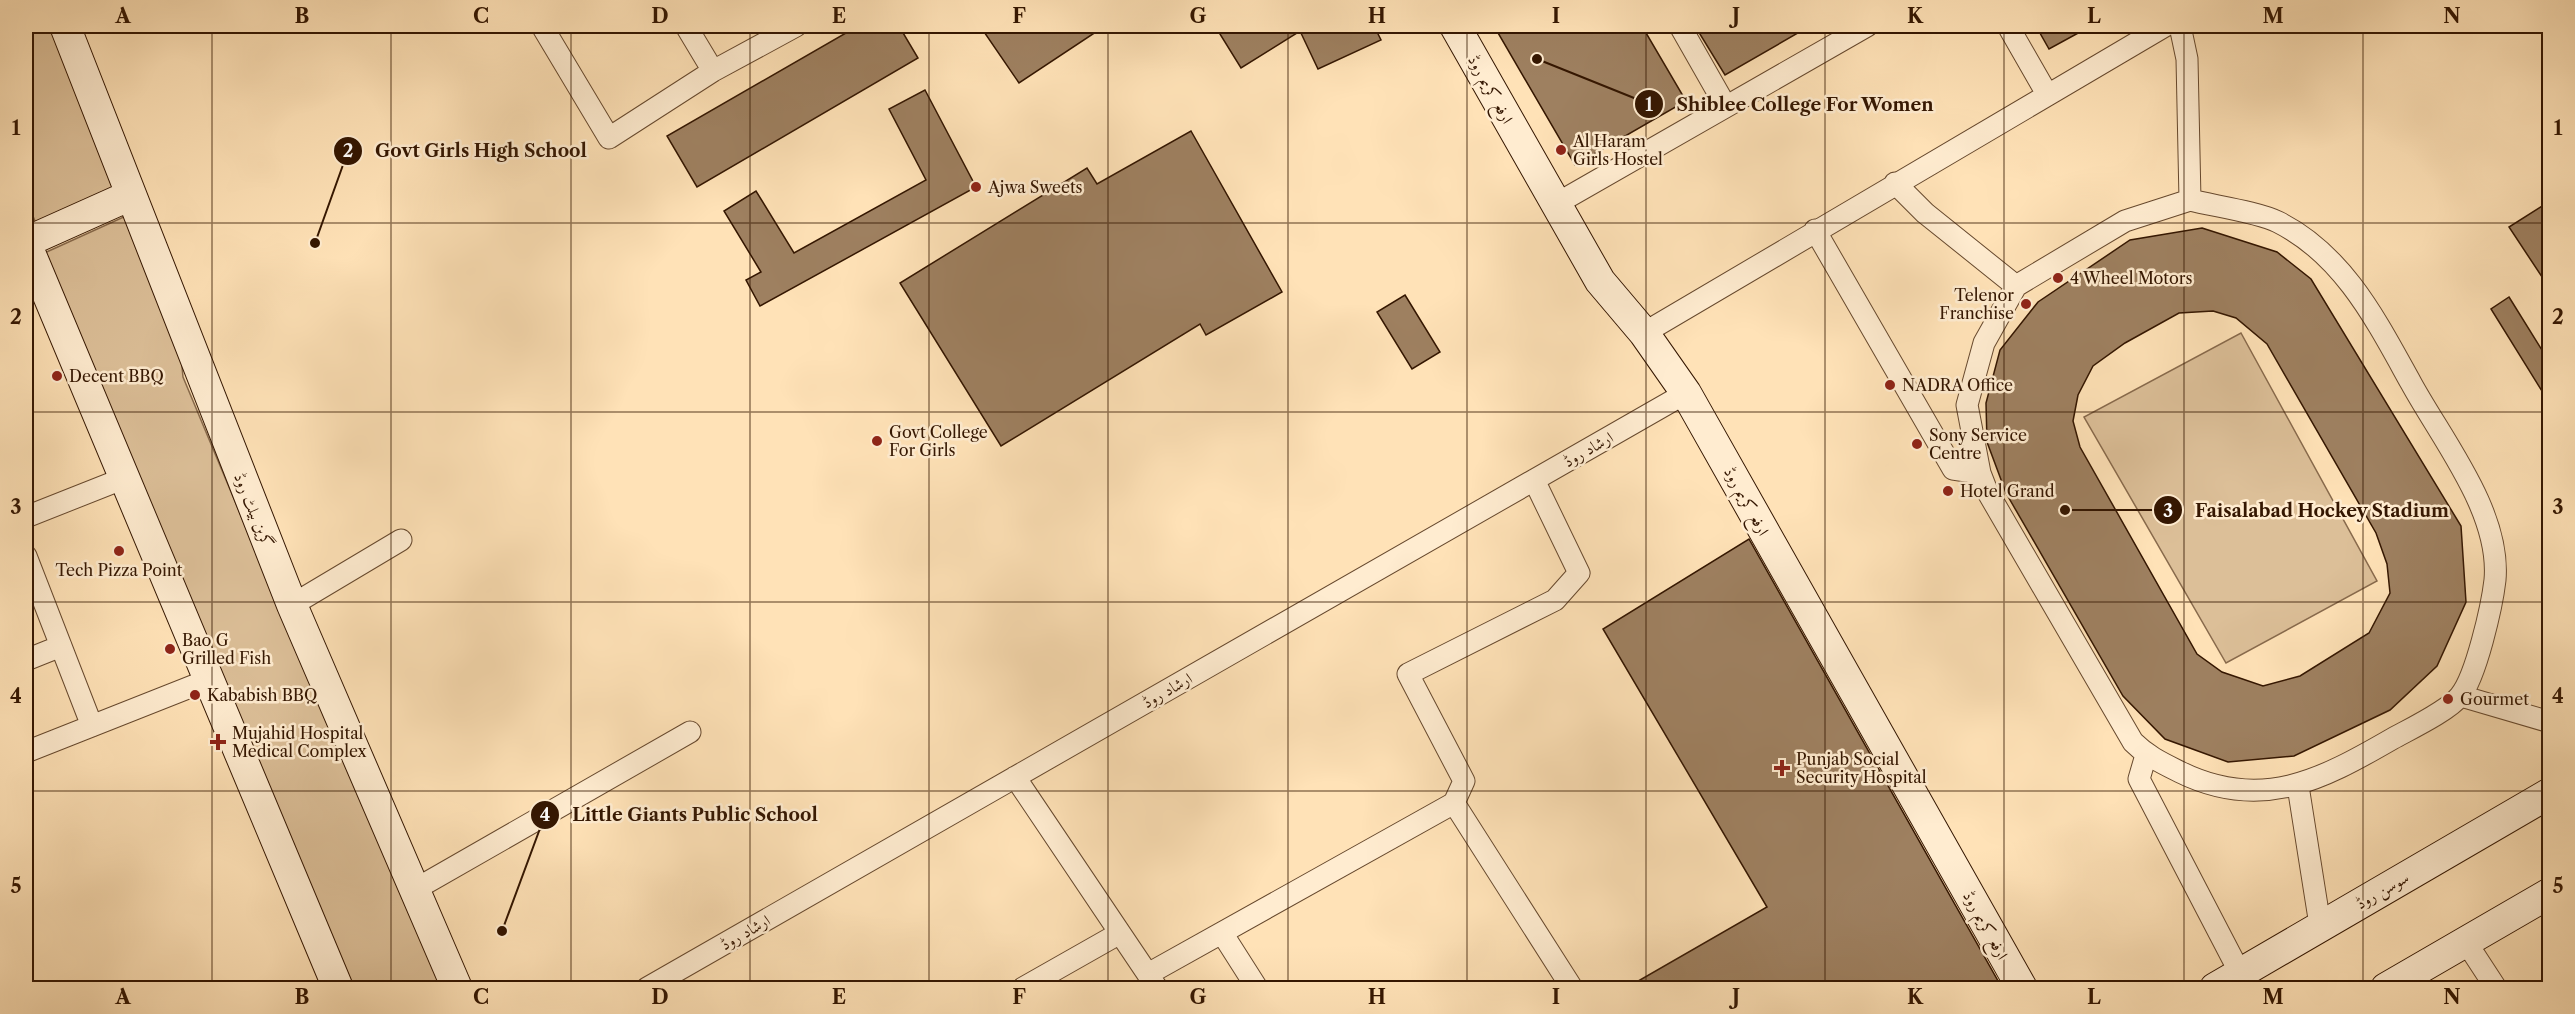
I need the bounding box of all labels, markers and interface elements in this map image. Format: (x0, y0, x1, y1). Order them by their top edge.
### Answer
text: A (114, 4, 131, 28)
text: B (295, 4, 310, 28)
text: C (473, 4, 489, 28)
text: D (651, 4, 669, 28)
text: E (832, 4, 846, 28)
text: F (1012, 4, 1026, 28)
text: G (1190, 4, 1207, 28)
text: H (1368, 4, 1386, 28)
text: I (1552, 4, 1560, 28)
text: J (1728, 4, 1740, 28)
text: K (1907, 4, 1924, 28)
text: L (2087, 4, 2101, 28)
text: M (2262, 4, 2284, 28)
text: N (2443, 4, 2461, 28)
street label: ارفع کریم روڈ (1459, 51, 1518, 130)
callout: Shiblee College For Women (1634, 86, 1946, 122)
text: 1 (1645, 94, 1653, 116)
text: Shiblee College For Women (1676, 94, 1934, 116)
text: 1 (12, 116, 21, 140)
text: 1 (2554, 116, 2563, 140)
place label: Al Haram Girls Hostel (1572, 131, 1663, 169)
callout: Govt Girls High School (333, 133, 599, 169)
text: 2 (343, 140, 353, 162)
text: Govt Girls High School (375, 140, 587, 162)
marker: Al Haram Girls Hostel (1554, 143, 1568, 157)
place label: Ajwa Sweets (987, 177, 1083, 197)
marker: Ajwa Sweets (969, 180, 983, 194)
place label: 4 Wheel Motors (2070, 268, 2193, 288)
marker: 4 Wheel Motors (2051, 271, 2065, 285)
place label: Telenor Franchise (1939, 285, 2014, 323)
marker: Telenor Franchise (2019, 297, 2033, 311)
text: 2 (10, 305, 22, 329)
text: 2 (2552, 305, 2564, 329)
place label: Decent BBQ (69, 366, 164, 386)
marker: Decent BBQ (50, 369, 64, 383)
place label: NADRA Office (1902, 375, 2013, 395)
marker: NADRA Office (1883, 378, 1897, 392)
place label: Govt College For Girls (889, 422, 988, 460)
place label: Sony Service Centre (1929, 425, 2027, 463)
street label: ارشاد روڈ (1560, 427, 1616, 471)
marker: Govt College For Girls (870, 434, 884, 448)
marker: Sony Service Centre (1910, 437, 1924, 451)
street label: ارفع کریم روڈ (1715, 463, 1774, 542)
street label: گرین بیلٹ روڈ (229, 470, 278, 551)
place label: Hotel Grand (1960, 481, 2055, 501)
marker: Hotel Grand (1941, 484, 1955, 498)
callout: Faisalabad Hockey Stadium (2153, 492, 2462, 528)
text: 3 (10, 495, 22, 519)
text: 3 (2552, 495, 2564, 519)
text: 3 (2163, 500, 2173, 522)
text: Faisalabad Hockey Stadium (2195, 500, 2449, 522)
marker: Tech Pizza Point (112, 544, 126, 558)
place label: Tech Pizza Point (55, 560, 183, 580)
place label: Bao G Grilled Fish (182, 630, 271, 668)
marker: Bao G Grilled Fish (163, 642, 177, 656)
street label: ارشاد روڈ (1139, 668, 1195, 712)
text: 4 (10, 684, 22, 708)
text: 4 (2552, 684, 2564, 708)
place label: Kababish BBQ (207, 685, 317, 705)
marker: Kababish BBQ (188, 688, 202, 702)
place label: Gourmet (2460, 689, 2529, 709)
marker: Gourmet (2441, 692, 2455, 706)
place label: Mujahid Hospital Medical Complex (232, 723, 367, 761)
marker: Mujahid Hospital Medical Complex (209, 733, 227, 751)
place label: Punjab Social Security Hospital (1796, 749, 1927, 787)
marker: Punjab Social Security Hospital (1773, 759, 1791, 777)
callout: Little Giants Public School (530, 797, 829, 833)
text: 4 (540, 804, 550, 826)
text: Little Giants Public School (572, 804, 818, 826)
street label: سوسن روڈ (2352, 867, 2413, 915)
text: 5 (10, 874, 22, 898)
text: 5 (2552, 874, 2564, 898)
street label: ارفع کریم روڈ (1954, 887, 2013, 966)
street label: ارشاد روڈ (717, 910, 773, 954)
text: A (114, 985, 131, 1009)
text: B (295, 985, 310, 1009)
text: C (473, 985, 489, 1009)
text: D (651, 985, 669, 1009)
text: E (832, 985, 846, 1009)
text: F (1012, 985, 1026, 1009)
text: G (1190, 985, 1207, 1009)
text: H (1368, 985, 1386, 1009)
text: I (1552, 985, 1560, 1009)
text: J (1728, 985, 1740, 1009)
text: K (1907, 985, 1924, 1009)
text: L (2087, 985, 2101, 1009)
text: M (2262, 985, 2284, 1009)
text: N (2443, 985, 2461, 1009)

